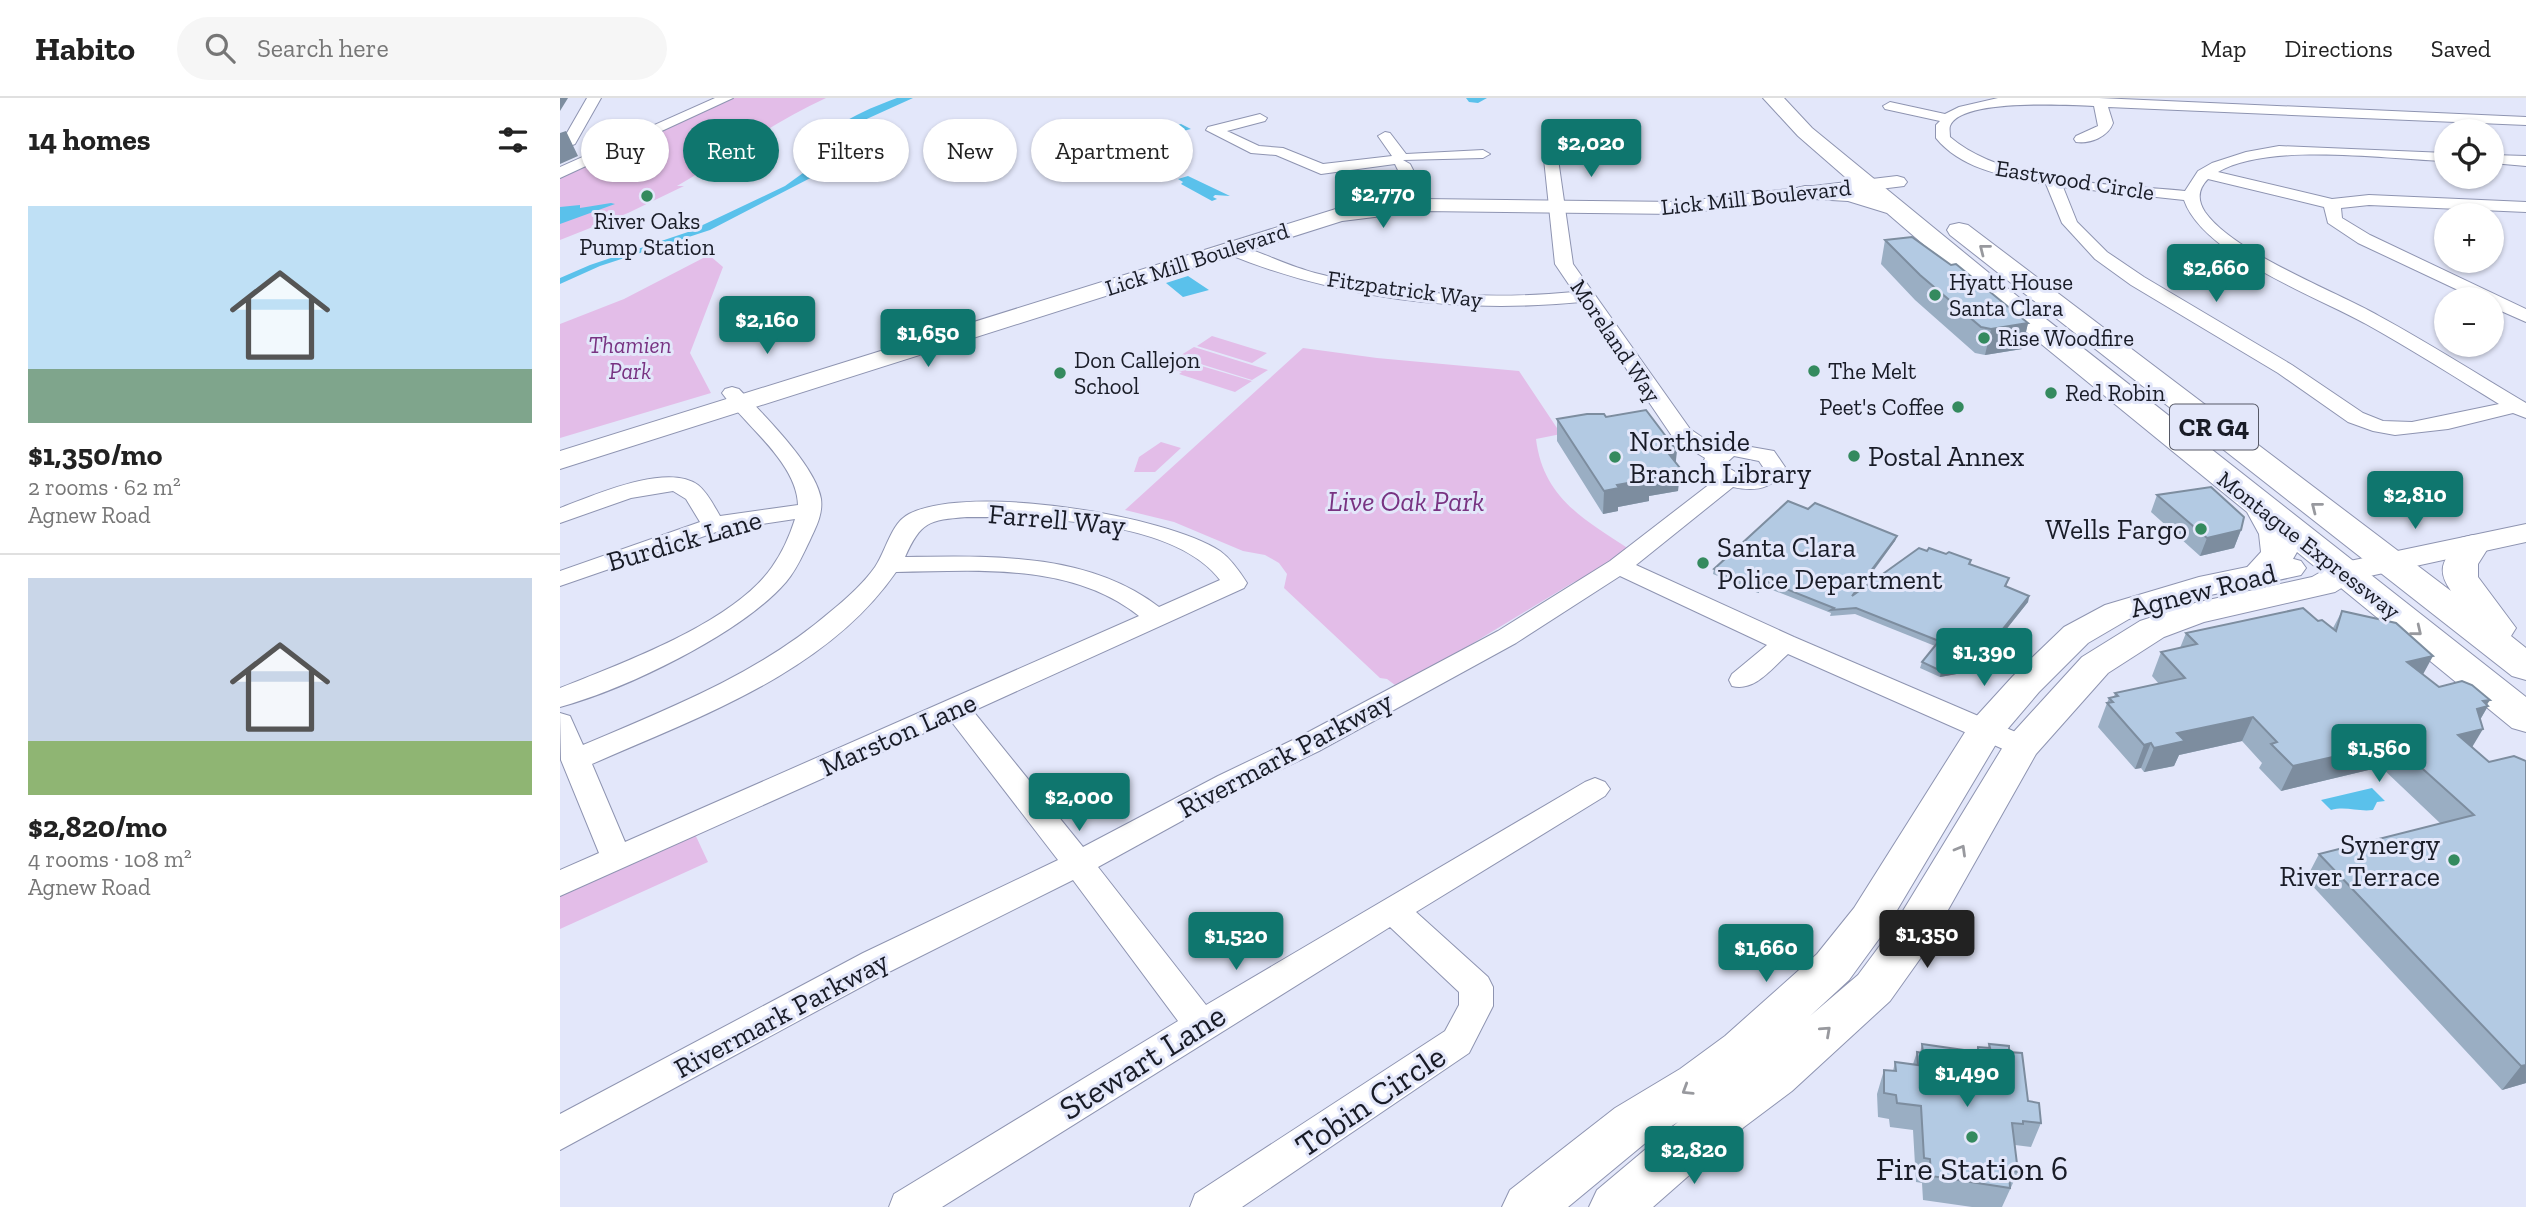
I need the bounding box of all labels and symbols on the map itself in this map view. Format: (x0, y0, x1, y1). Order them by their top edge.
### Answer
pin: $2,020 (1534, 120, 1648, 179)
street label: Eastwood Circle (1994, 154, 2156, 206)
pin: $2,770 (1326, 170, 1440, 230)
street label: Lick Mill Boulevard (1659, 173, 1853, 221)
marker: River Oaks Pump Station (639, 188, 655, 204)
place label: River Oaks Pump Station (579, 207, 715, 261)
street label: Lick Mill Boulevard (1102, 216, 1293, 302)
one-way arrow (1979, 244, 1991, 257)
pin: $2,660 (2159, 244, 2273, 304)
street label: Fitzpatrick Way (1325, 264, 1485, 314)
place label: Hyatt House Santa Clara (1949, 268, 2073, 322)
street label: Moreland Way (1565, 274, 1668, 408)
marker: Hyatt House Santa Clara (1927, 287, 1943, 303)
pin: $2,160 (710, 296, 824, 356)
pin: $1,650 (871, 310, 985, 369)
place label: Rise Woodfire (1998, 324, 2134, 352)
marker: Rise Woodfire (1976, 330, 1992, 346)
park label: Thamien Park (588, 331, 672, 385)
place label: Don Callejon School (1074, 346, 1200, 400)
place label: The Melt (1828, 357, 1917, 385)
marker: The Melt (1806, 363, 1822, 379)
marker: Don Callejon School (1052, 365, 1068, 381)
place label: Red Robin (2065, 379, 2165, 407)
marker: Red Robin (2043, 385, 2059, 401)
place label: Peet's Coffee (1819, 393, 1944, 421)
marker: Peet's Coffee (1950, 399, 1966, 415)
road number: CR G4 (2170, 404, 2258, 450)
place label: Northside Branch Library (1629, 425, 1812, 490)
place label: Postal Annex (1868, 440, 2024, 473)
marker: Postal Annex (1846, 448, 1862, 464)
marker: Northside Branch Library (1607, 449, 1623, 465)
street label: Montague Expressway (2212, 465, 2406, 625)
pin: $2,810 (2358, 472, 2472, 531)
park label: Live Oak Park (1328, 485, 1484, 518)
street label: Farrell Way (987, 497, 1128, 542)
one-way arrow (2312, 502, 2324, 515)
street label: Burdick Lane (603, 503, 765, 578)
place label: Wells Fargo (2045, 513, 2187, 546)
marker: Wells Fargo (2193, 521, 2209, 537)
place label: Santa Clara Police Department (1717, 531, 1943, 596)
marker: Santa Clara Police Department (1695, 555, 1711, 571)
street label: Agnew Road (2127, 556, 2280, 625)
one-way arrow (2409, 622, 2421, 635)
pin: $1,390 (1927, 628, 2041, 688)
street label: Rivermark Parkway (1172, 684, 1399, 825)
street label: Marston Lane (815, 685, 981, 784)
pin: $1,560 (2322, 724, 2436, 784)
pin: $2,000 (1022, 774, 1136, 833)
place label: Synergy River Terrace (2279, 828, 2441, 893)
one-way arrow (1953, 845, 1966, 857)
marker: Synergy River Terrace (2446, 852, 2462, 868)
pin: $1,350 (1870, 910, 1984, 970)
pin: $1,520 (1179, 912, 1293, 972)
pin: $1,660 (1709, 924, 1823, 984)
street label: Rivermark Parkway (668, 944, 895, 1085)
street label: Stewart Lane (1052, 995, 1232, 1128)
one-way arrow (1818, 1026, 1831, 1039)
street label: Tobin Circle (1288, 1036, 1453, 1165)
pin: $1,490 (1910, 1049, 2024, 1109)
one-way arrow (1681, 1082, 1694, 1095)
pin: $2,820 (1637, 1126, 1751, 1186)
marker: Fire Station 6 (1964, 1129, 1980, 1145)
place label: Fire Station 6 (1876, 1149, 2068, 1188)

